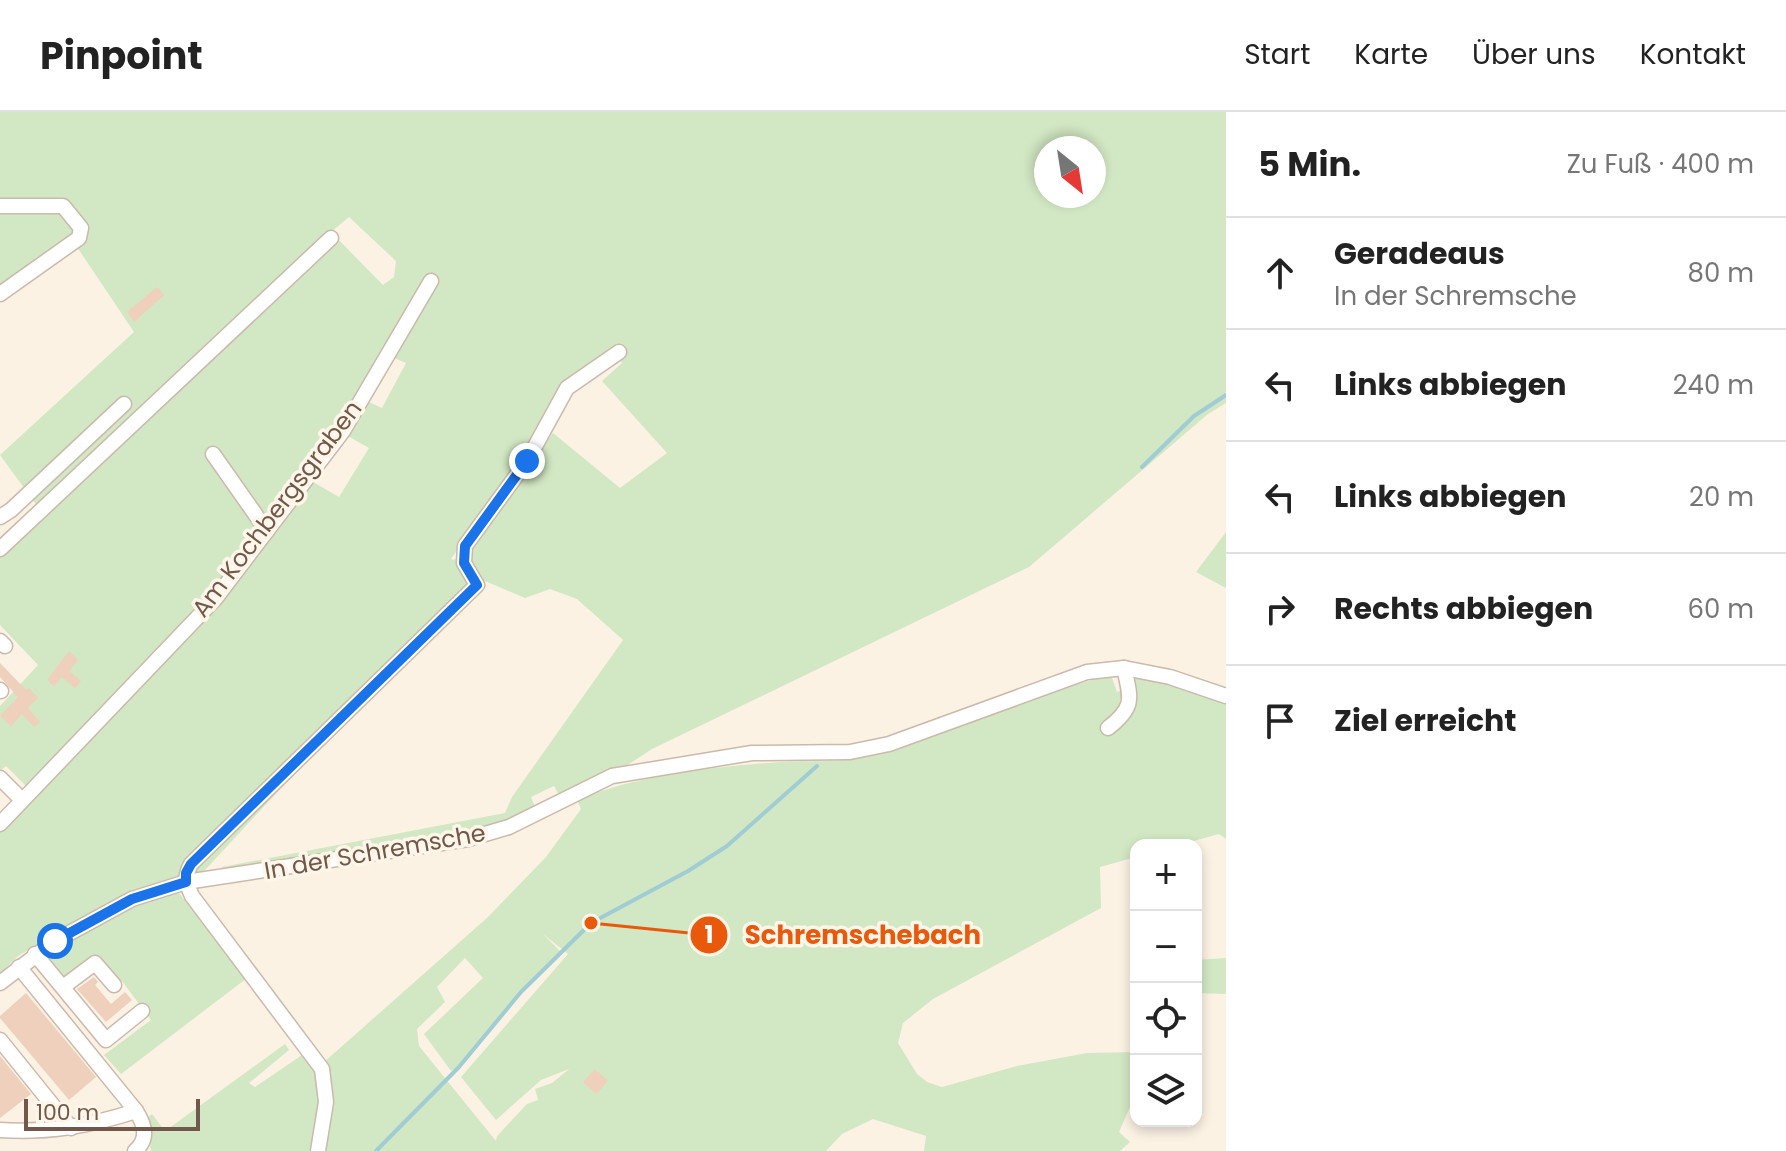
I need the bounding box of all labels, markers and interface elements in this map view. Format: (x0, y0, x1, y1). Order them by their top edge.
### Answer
text: Pinpoint (40, 29, 203, 82)
text: Start (1244, 35, 1310, 74)
text: Karte (1354, 35, 1428, 74)
text: Über uns (1472, 35, 1596, 74)
text: Kontakt (1640, 35, 1746, 74)
north arrow (1034, 136, 1106, 208)
text: 5 Min. (1258, 140, 1361, 188)
text: Zu Fuß · 400 m (1567, 146, 1754, 182)
text: Geradeaus (1334, 232, 1505, 275)
icon: ahead (1258, 251, 1302, 295)
text: 80 m (1688, 255, 1754, 291)
text: In der Schremsche (1334, 278, 1577, 314)
icon: left (1258, 363, 1302, 407)
text: Links abbiegen (1334, 363, 1567, 406)
text: 240 m (1673, 367, 1754, 403)
street label: Am Kochbergsgraben (184, 393, 369, 624)
route end (509, 443, 545, 479)
icon: left (1258, 475, 1302, 519)
text: Links abbiegen (1334, 475, 1567, 518)
text: 20 m (1689, 479, 1754, 515)
icon: right (1258, 587, 1302, 631)
text: Rechts abbiegen (1334, 587, 1593, 630)
text: 60 m (1687, 591, 1754, 627)
icon: arrive (1258, 699, 1302, 743)
text: Ziel erreicht (1334, 699, 1516, 742)
street label: In der Schremsche (262, 816, 488, 887)
map controls (1130, 839, 1202, 1127)
button: + (1130, 839, 1202, 911)
callout: Schremschebach (689, 910, 997, 960)
button: − (1130, 911, 1202, 983)
text: Schremschebach (745, 917, 981, 953)
text: 1 (704, 918, 714, 951)
route start (37, 923, 73, 959)
button: locate (1130, 983, 1202, 1055)
button: layers (1130, 1055, 1202, 1127)
scale bar (24, 1095, 200, 1131)
text: 100 m (36, 1097, 99, 1128)

